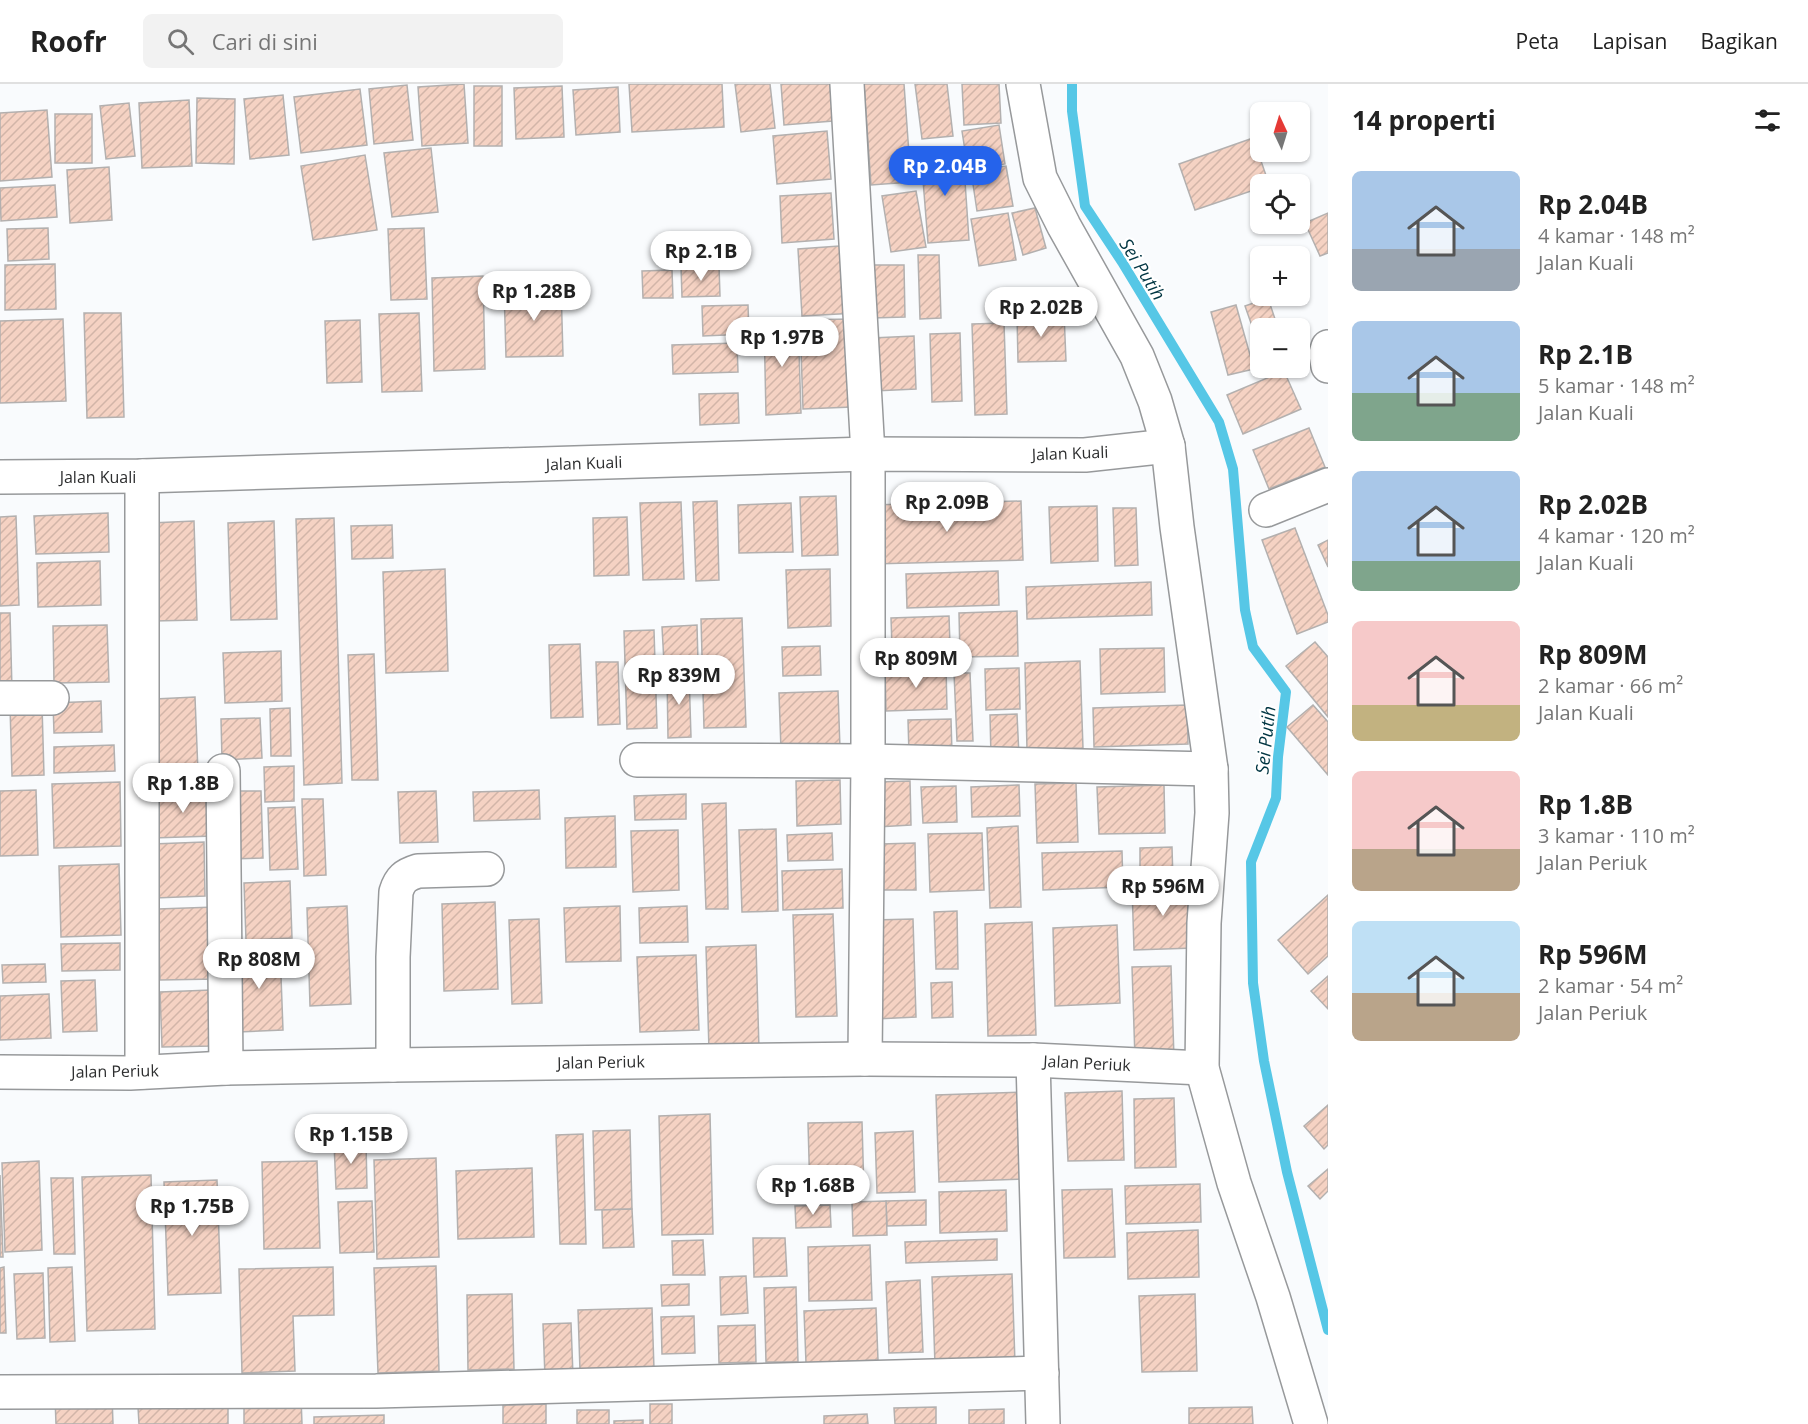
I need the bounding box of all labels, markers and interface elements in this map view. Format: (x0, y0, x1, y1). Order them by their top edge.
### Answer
search box (143, 14, 563, 68)
text: Roofr (30, 22, 107, 60)
icon: search (164, 25, 197, 58)
text: Cari di sini (212, 26, 318, 56)
text: Peta (1516, 27, 1559, 55)
text: Lapisan (1592, 27, 1667, 55)
text: Bagikan (1700, 27, 1778, 55)
north arrow (1250, 102, 1310, 162)
map controls (1250, 102, 1310, 378)
text: 14 properti (1352, 102, 1496, 138)
icon: filters (1751, 104, 1784, 137)
pin: Rp 2.04B (883, 146, 1007, 197)
text: Rp 2.04B (903, 152, 987, 179)
button: locate (1250, 174, 1310, 234)
text: Rp 2.04B (1538, 186, 1648, 222)
icon: home (1400, 195, 1472, 267)
text: 4 kamar · 148 m² (1538, 222, 1695, 249)
pin: Rp 2.1B (646, 231, 756, 282)
water label: Sei Putih (1115, 234, 1171, 304)
text: Rp 2.1B (664, 237, 738, 264)
button: + (1250, 246, 1310, 306)
text: Jalan Kuali (1538, 249, 1634, 276)
pin: Rp 1.28B (472, 271, 596, 322)
text: Rp 1.28B (492, 277, 576, 304)
pin: Rp 2.02B (979, 287, 1103, 338)
text: Rp 2.02B (999, 293, 1083, 320)
pin: Rp 1.97B (720, 317, 844, 368)
button: − (1250, 318, 1310, 378)
text: Rp 1.97B (740, 323, 824, 350)
text: Rp 2.1B (1538, 336, 1633, 372)
icon: home (1400, 345, 1472, 417)
text: 5 kamar · 148 m² (1538, 372, 1695, 399)
text: Jalan Kuali (1538, 399, 1634, 426)
street label: Jalan Kuali (1029, 441, 1109, 465)
street label: Jalan Kuali (543, 451, 623, 475)
street label: Jalan Kuali (58, 466, 136, 488)
pin: Rp 2.09B (885, 482, 1009, 533)
text: Rp 2.02B (1538, 486, 1648, 522)
text: Rp 2.09B (905, 488, 989, 515)
icon: home (1400, 495, 1472, 567)
text: 4 kamar · 120 m² (1538, 522, 1695, 549)
text: Jalan Kuali (1538, 549, 1634, 576)
text: Rp 809M (1538, 636, 1647, 672)
pin: Rp 809M (861, 638, 971, 689)
text: Rp 809M (874, 644, 958, 671)
icon: home (1400, 645, 1472, 717)
pin: Rp 839M (624, 655, 734, 706)
text: Rp 839M (637, 661, 721, 688)
text: 2 kamar · 66 m² (1538, 672, 1683, 699)
text: Jalan Kuali (1538, 699, 1634, 726)
water label: Sei Putih (1249, 705, 1281, 775)
pin: Rp 1.8B (128, 763, 238, 814)
text: Rp 1.8B (146, 769, 220, 796)
text: Rp 1.8B (1538, 786, 1633, 822)
icon: home (1400, 795, 1472, 867)
text: 3 kamar · 110 m² (1538, 822, 1695, 849)
text: Jalan Periuk (1538, 849, 1647, 876)
pin: Rp 596M (1108, 866, 1218, 917)
text: Rp 596M (1121, 872, 1205, 899)
text: Rp 596M (1538, 936, 1647, 972)
pin: Rp 808M (204, 939, 314, 990)
text: Rp 808M (217, 945, 301, 972)
icon: home (1400, 945, 1472, 1017)
text: 2 kamar · 54 m² (1538, 972, 1683, 999)
text: Jalan Periuk (1538, 999, 1647, 1026)
street label: Jalan Periuk (555, 1050, 646, 1074)
street label: Jalan Periuk (1041, 1050, 1132, 1076)
street label: Jalan Periuk (69, 1059, 160, 1083)
pin: Rp 1.15B (289, 1114, 413, 1165)
text: Rp 1.15B (309, 1120, 393, 1147)
pin: Rp 1.68B (751, 1165, 875, 1216)
text: Rp 1.68B (771, 1171, 855, 1198)
pin: Rp 1.75B (130, 1186, 254, 1237)
text: Rp 1.75B (150, 1192, 234, 1219)

